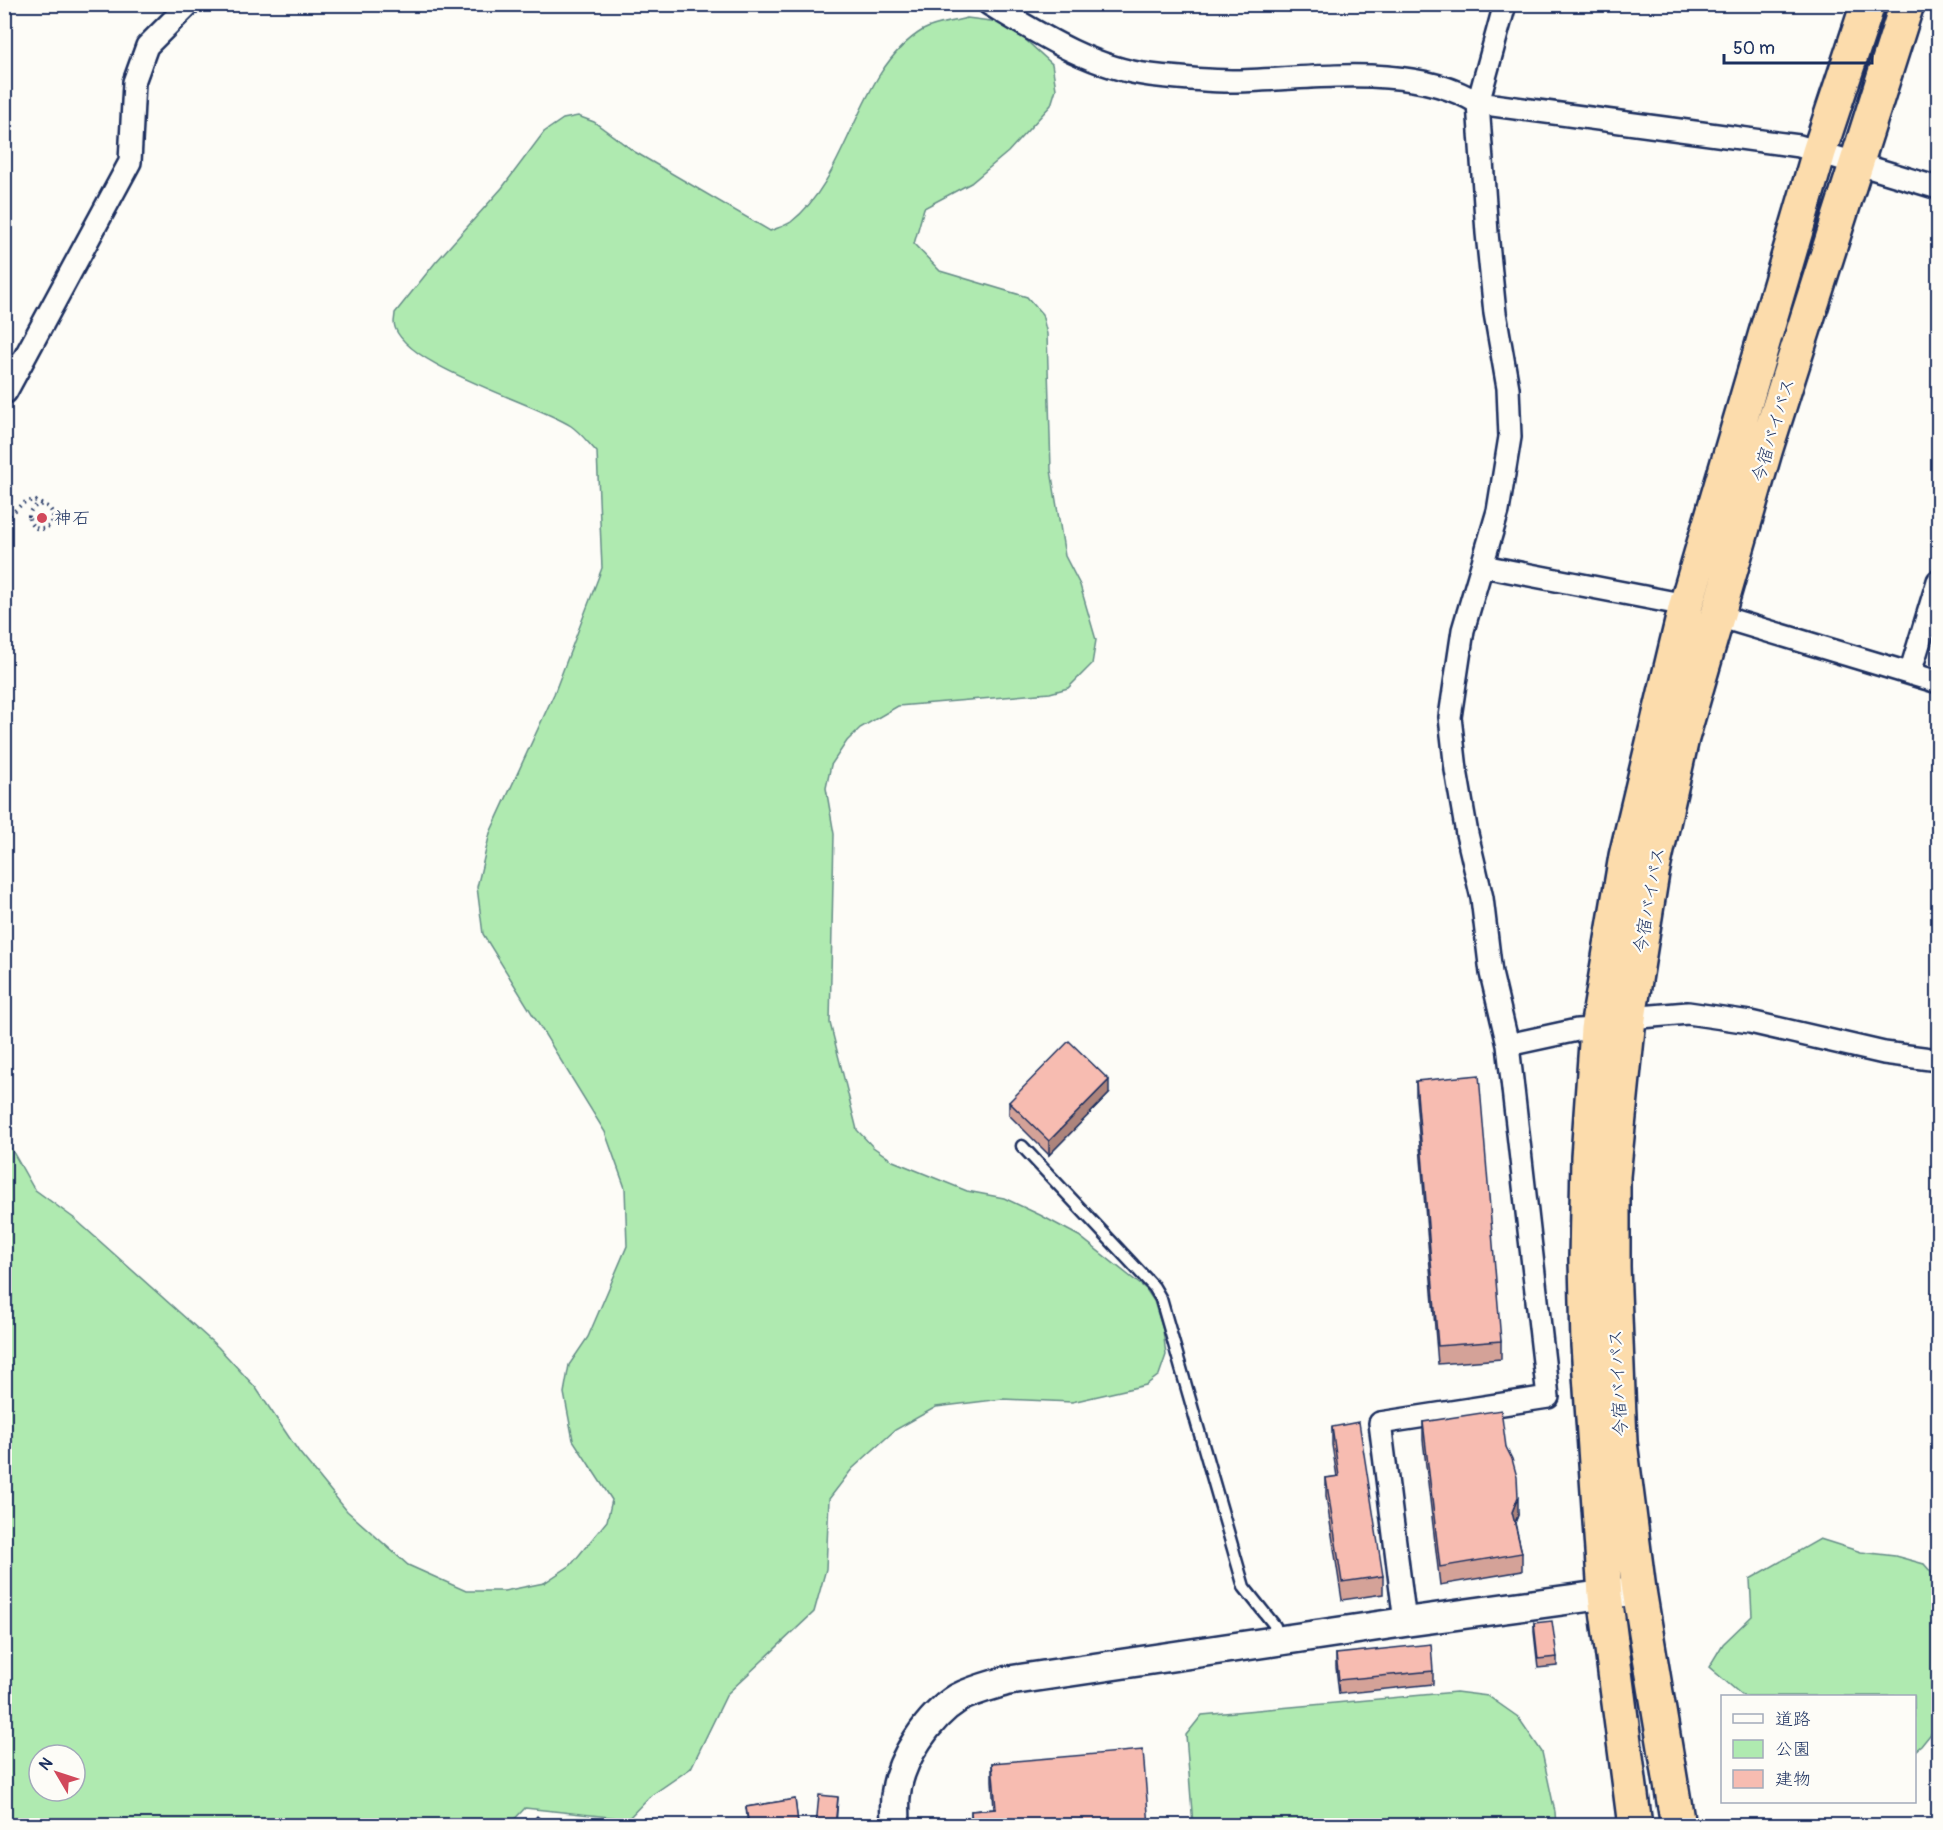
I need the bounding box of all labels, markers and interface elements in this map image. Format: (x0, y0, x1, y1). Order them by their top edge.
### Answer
scale bar (1724, 27, 1872, 65)
text: 50 m (1733, 37, 1775, 60)
street label: 今宿バイパス (1747, 375, 1800, 485)
place label: 神石 (54, 507, 90, 530)
marker: 神石 (35, 511, 49, 525)
street label: 今宿バイパス (1629, 845, 1670, 955)
street label: 今宿バイパス (1604, 1329, 1633, 1437)
legend (1721, 1695, 1916, 1803)
text: 道路 (1775, 1708, 1811, 1731)
text: 公園 (1775, 1738, 1811, 1761)
north arrow (27, 1743, 87, 1803)
text: N (35, 1754, 57, 1775)
text: 建物 (1775, 1768, 1811, 1791)

